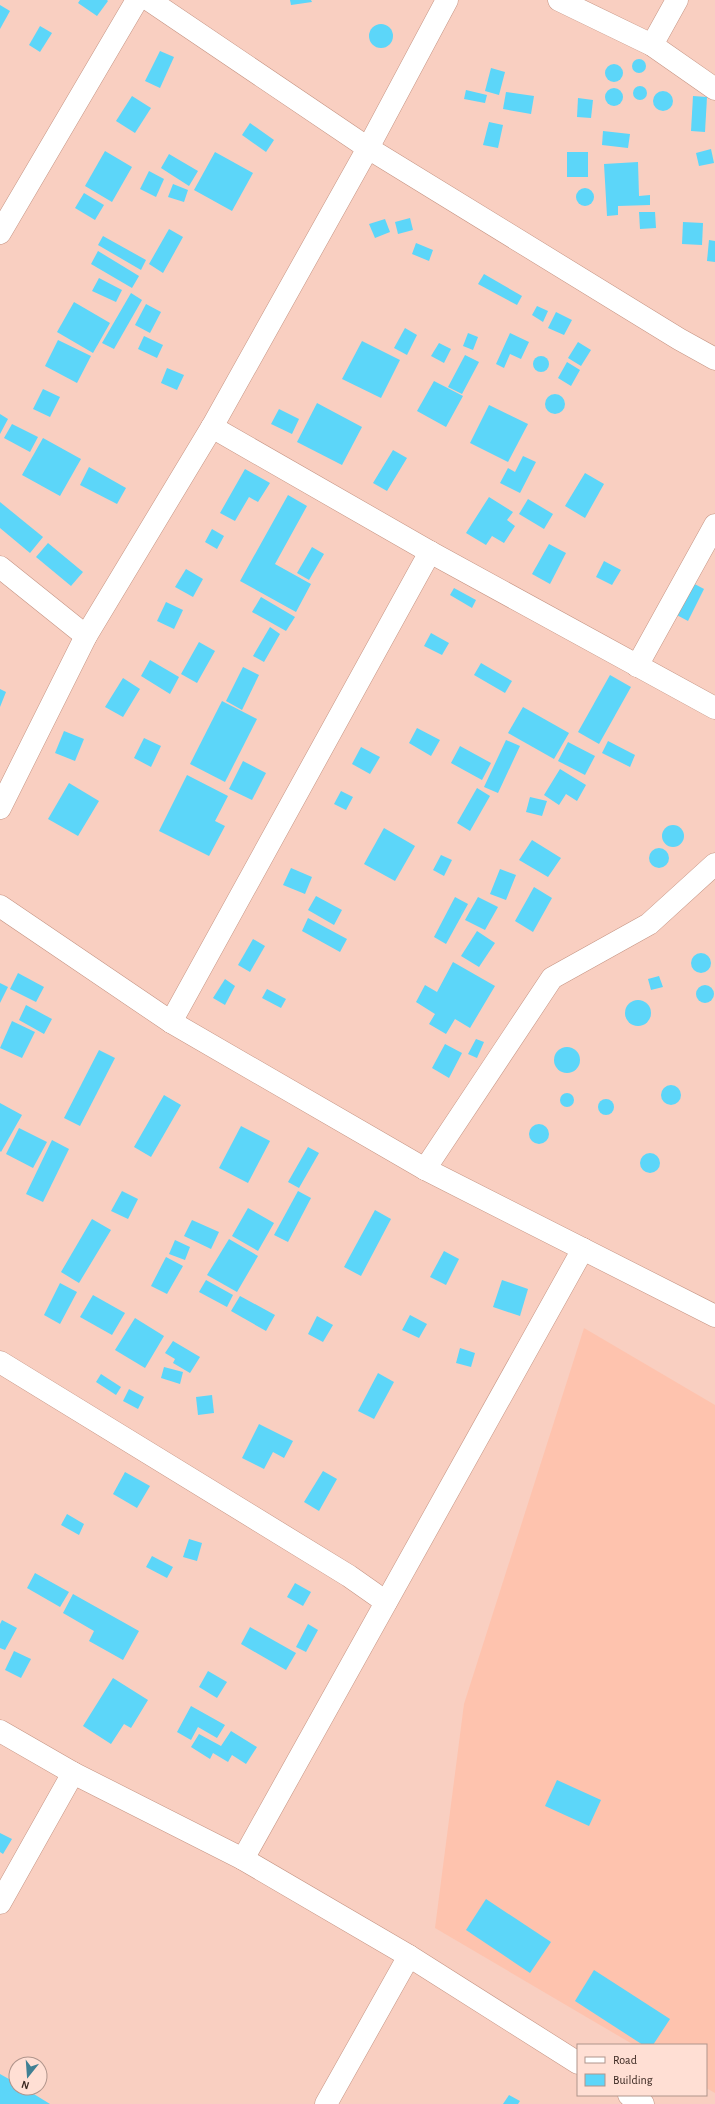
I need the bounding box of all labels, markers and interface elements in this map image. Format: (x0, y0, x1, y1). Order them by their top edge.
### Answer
legend (577, 2044, 707, 2096)
text: Road (613, 2054, 637, 2066)
north arrow (8, 2056, 48, 2096)
text: Building (613, 2074, 653, 2086)
text: N (20, 2079, 30, 2091)

